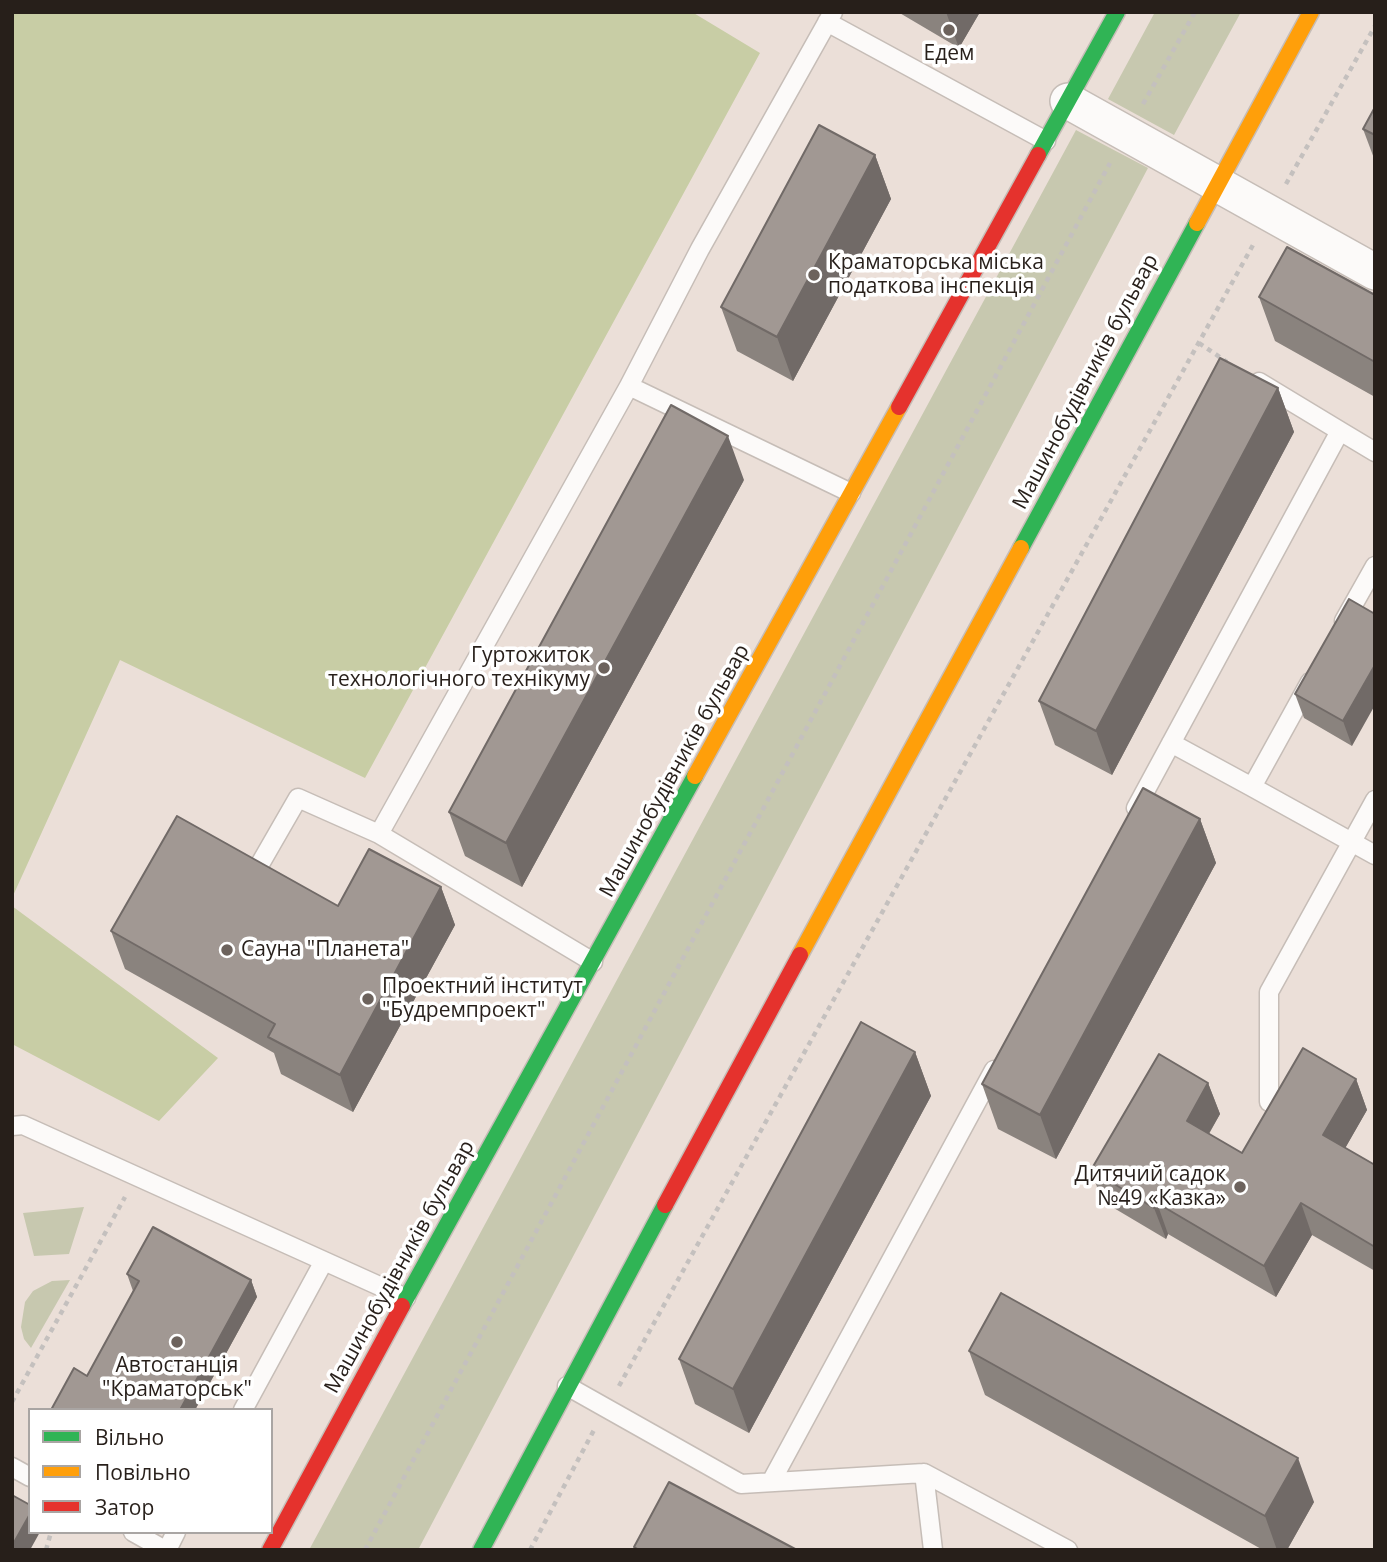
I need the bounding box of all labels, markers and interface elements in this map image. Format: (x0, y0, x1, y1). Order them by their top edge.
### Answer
marker: Едем (941, 22, 957, 38)
place label: Едем (924, 41, 974, 67)
place label: Краматорська міська податкова інспекція (828, 250, 1044, 300)
street label: Машинобудівників бульвар (1008, 250, 1164, 514)
marker: Краматорська міська податкова інспекція (806, 267, 822, 283)
street label: Машинобудівників бульвар (595, 640, 755, 902)
place label: Гуртожиток технологічного технікуму (328, 643, 590, 693)
marker: Гуртожиток технологічного технікуму (596, 660, 612, 676)
place label: Сауна "Планета" (241, 937, 409, 963)
marker: Сауна "Планета" (219, 942, 235, 958)
place label: Проектний інститут "Будремпроект" (382, 974, 583, 1024)
marker: Проектний інститут "Будремпроект" (360, 991, 376, 1007)
street label: Машинобудівників бульвар (320, 1136, 480, 1398)
place label: Дитячий садок №49 «Казка» (1075, 1162, 1226, 1212)
marker: Дитячий садок №49 «Казка» (1232, 1179, 1248, 1195)
marker: Автостанція "Краматорськ" (169, 1334, 185, 1350)
place label: Автостанція "Краматорськ" (102, 1353, 252, 1403)
legend (28, 1408, 273, 1534)
text: Вільно (95, 1423, 164, 1451)
text: Повільно (95, 1458, 191, 1486)
text: Затор (95, 1493, 154, 1521)

